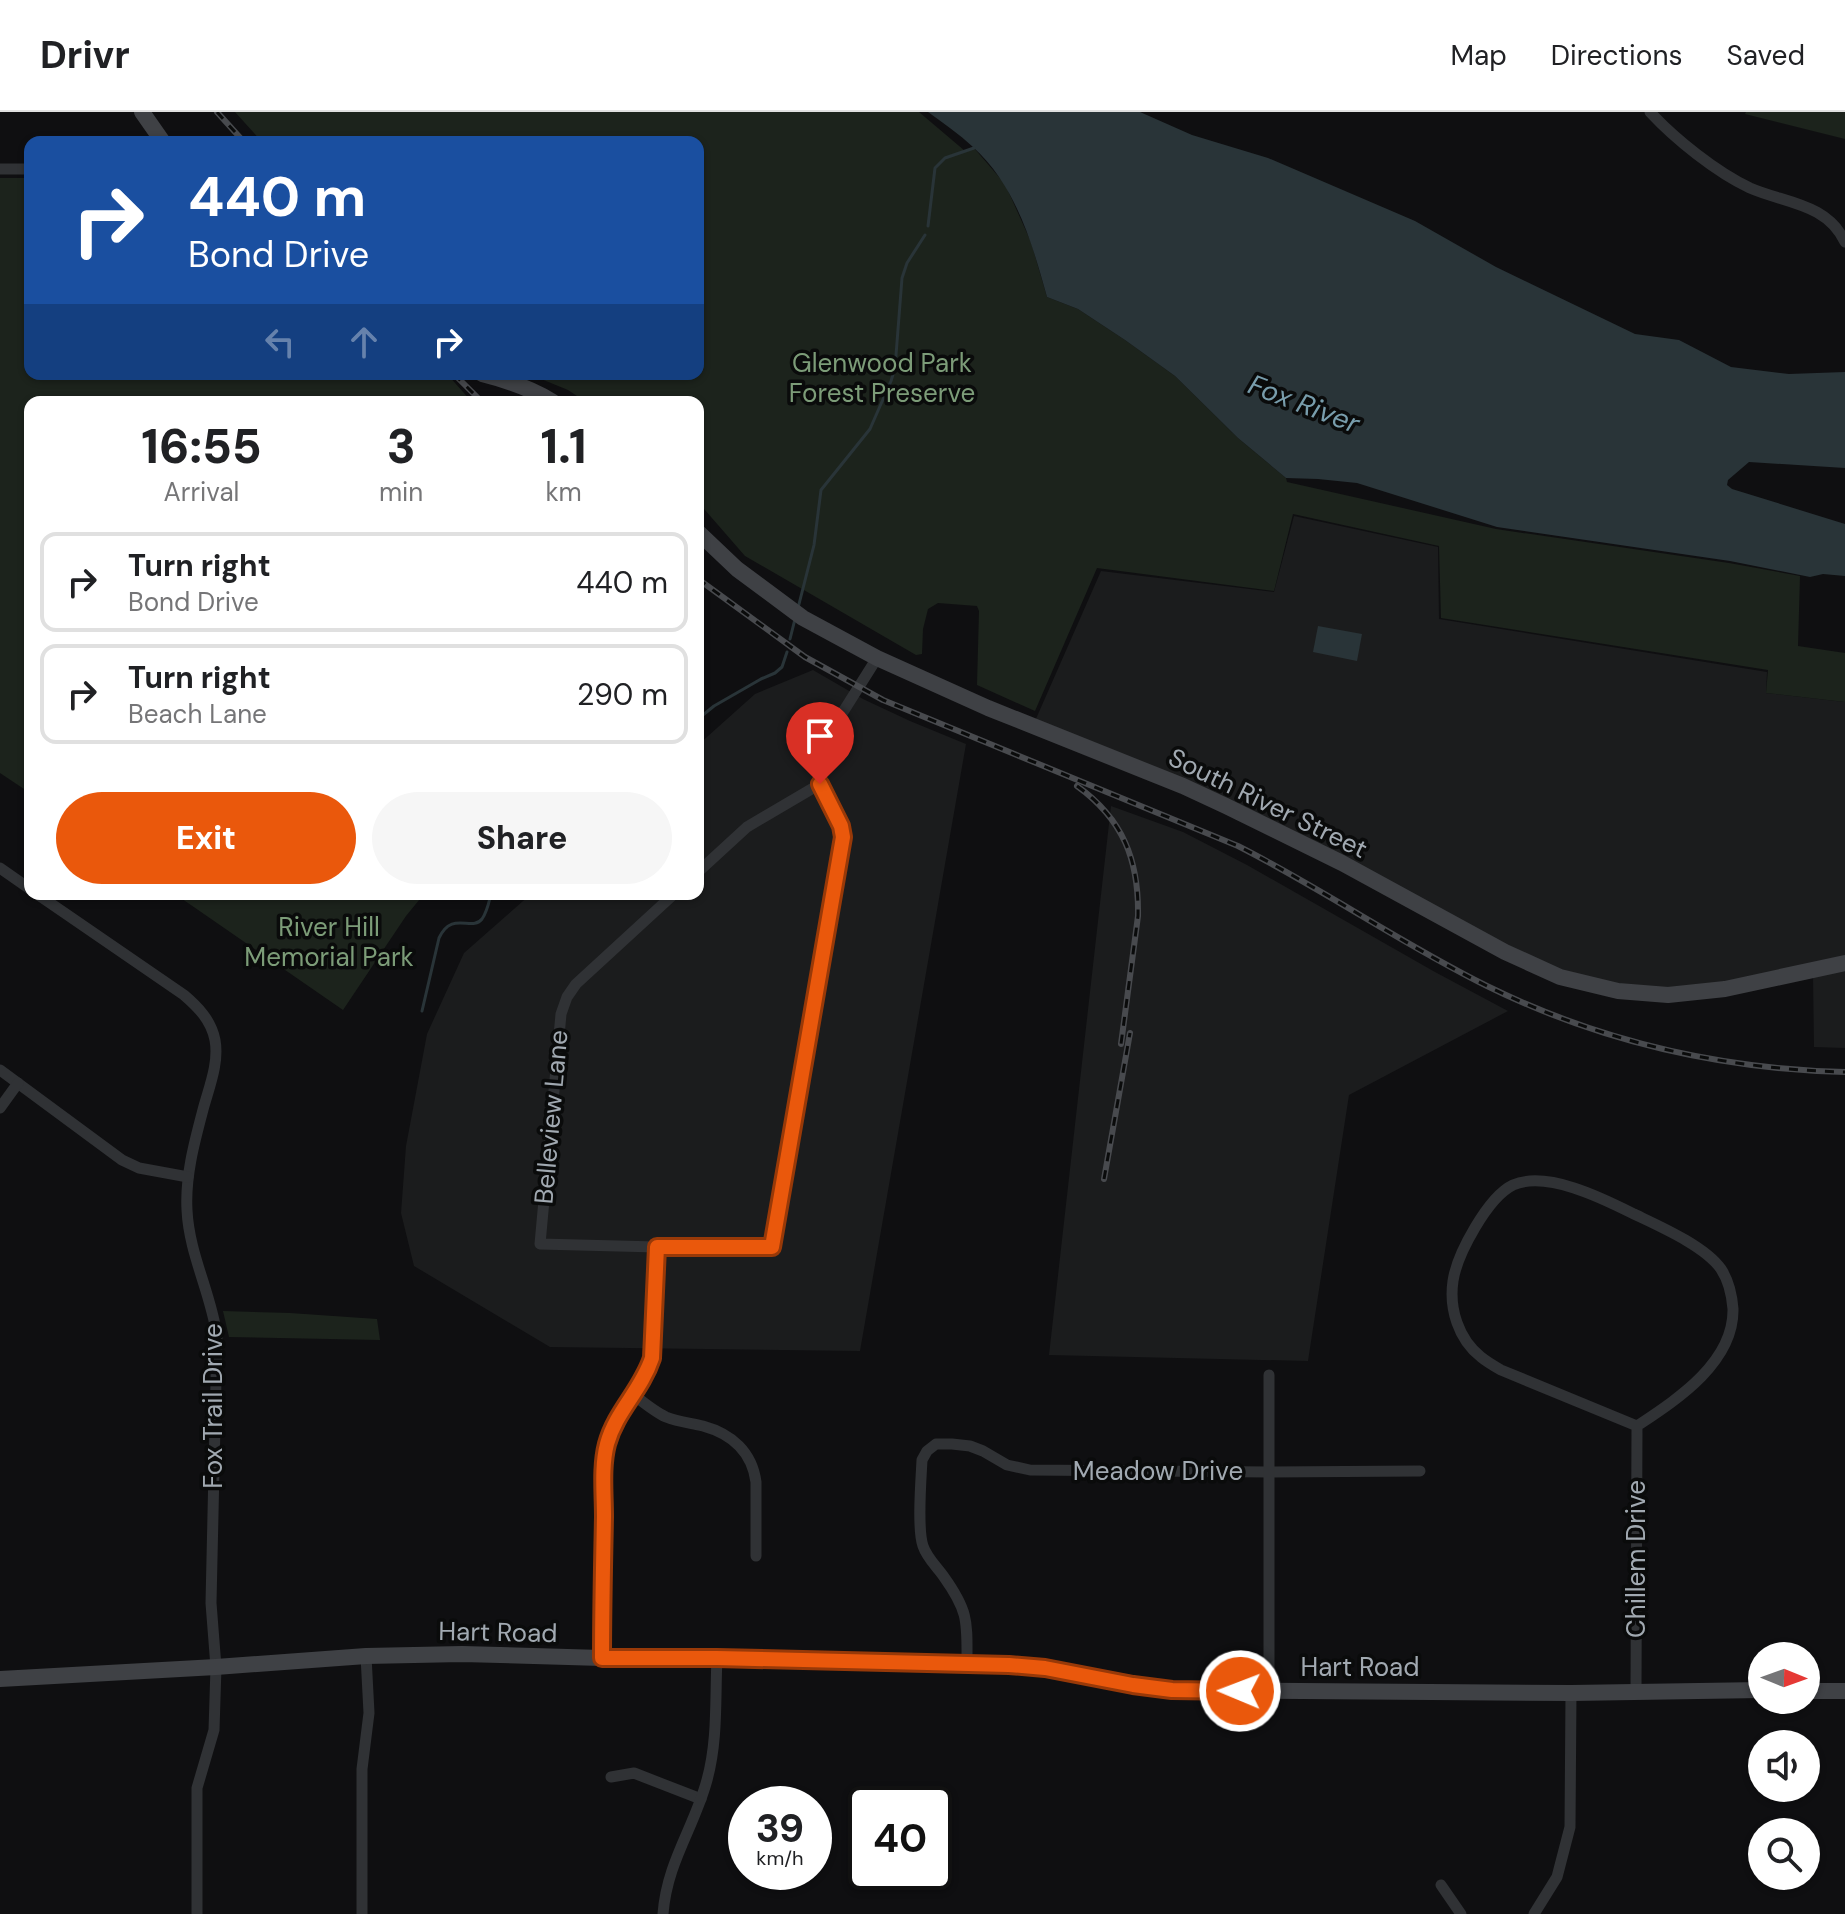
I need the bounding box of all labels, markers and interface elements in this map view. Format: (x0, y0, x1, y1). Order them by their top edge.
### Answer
text: Drivr (40, 30, 130, 80)
text: Map (1450, 37, 1507, 74)
text: Directions (1551, 37, 1683, 74)
text: Saved (1727, 37, 1805, 74)
text: 440 m (188, 160, 366, 233)
icon: right (56, 168, 160, 272)
text: Bond Drive (188, 231, 369, 278)
icon: left (258, 320, 302, 364)
icon: ahead (342, 320, 386, 364)
icon: right (426, 320, 470, 364)
park label: Glenwood Park Forest Preserve (789, 346, 975, 410)
water label: Fox River (1243, 366, 1366, 442)
text: 16:55 (141, 415, 262, 478)
text: 3 (387, 415, 416, 478)
text: 1.1 (541, 415, 587, 478)
text: Arrival (164, 475, 239, 509)
text: min (379, 475, 423, 509)
text: km (545, 475, 582, 509)
text: Turn right (128, 546, 271, 585)
icon: right (60, 560, 104, 604)
text: 440 m (576, 563, 668, 602)
text: Bond Drive (128, 585, 259, 619)
text: Turn right (128, 658, 271, 697)
icon: right (60, 672, 104, 716)
text: 290 m (577, 675, 668, 714)
text: Beach Lane (128, 697, 267, 731)
pin (786, 702, 854, 784)
icon: arrive (798, 714, 842, 758)
street label: South River Street (1163, 740, 1373, 866)
button: Exit (56, 792, 356, 884)
button: Share (372, 792, 672, 884)
park label: River Hill Memorial Park (244, 910, 414, 974)
street label: Belleview Lane (526, 1028, 576, 1206)
street label: Fox Trail Drive (196, 1323, 230, 1489)
street label: Meadow Drive (1073, 1454, 1243, 1488)
street label: Chillem Drive (1619, 1480, 1653, 1638)
street label: Hart Road (438, 1614, 558, 1650)
north arrow (1748, 1642, 1820, 1714)
map controls (1748, 1642, 1820, 1890)
position arrow (1198, 1649, 1282, 1733)
street label: Hart Road (1300, 1650, 1420, 1684)
button: sound (1748, 1730, 1820, 1802)
speed limit sign: 40 (848, 1786, 952, 1890)
text: 39 (756, 1802, 804, 1854)
button: search (1748, 1818, 1820, 1890)
text: km/h (756, 1845, 804, 1871)

